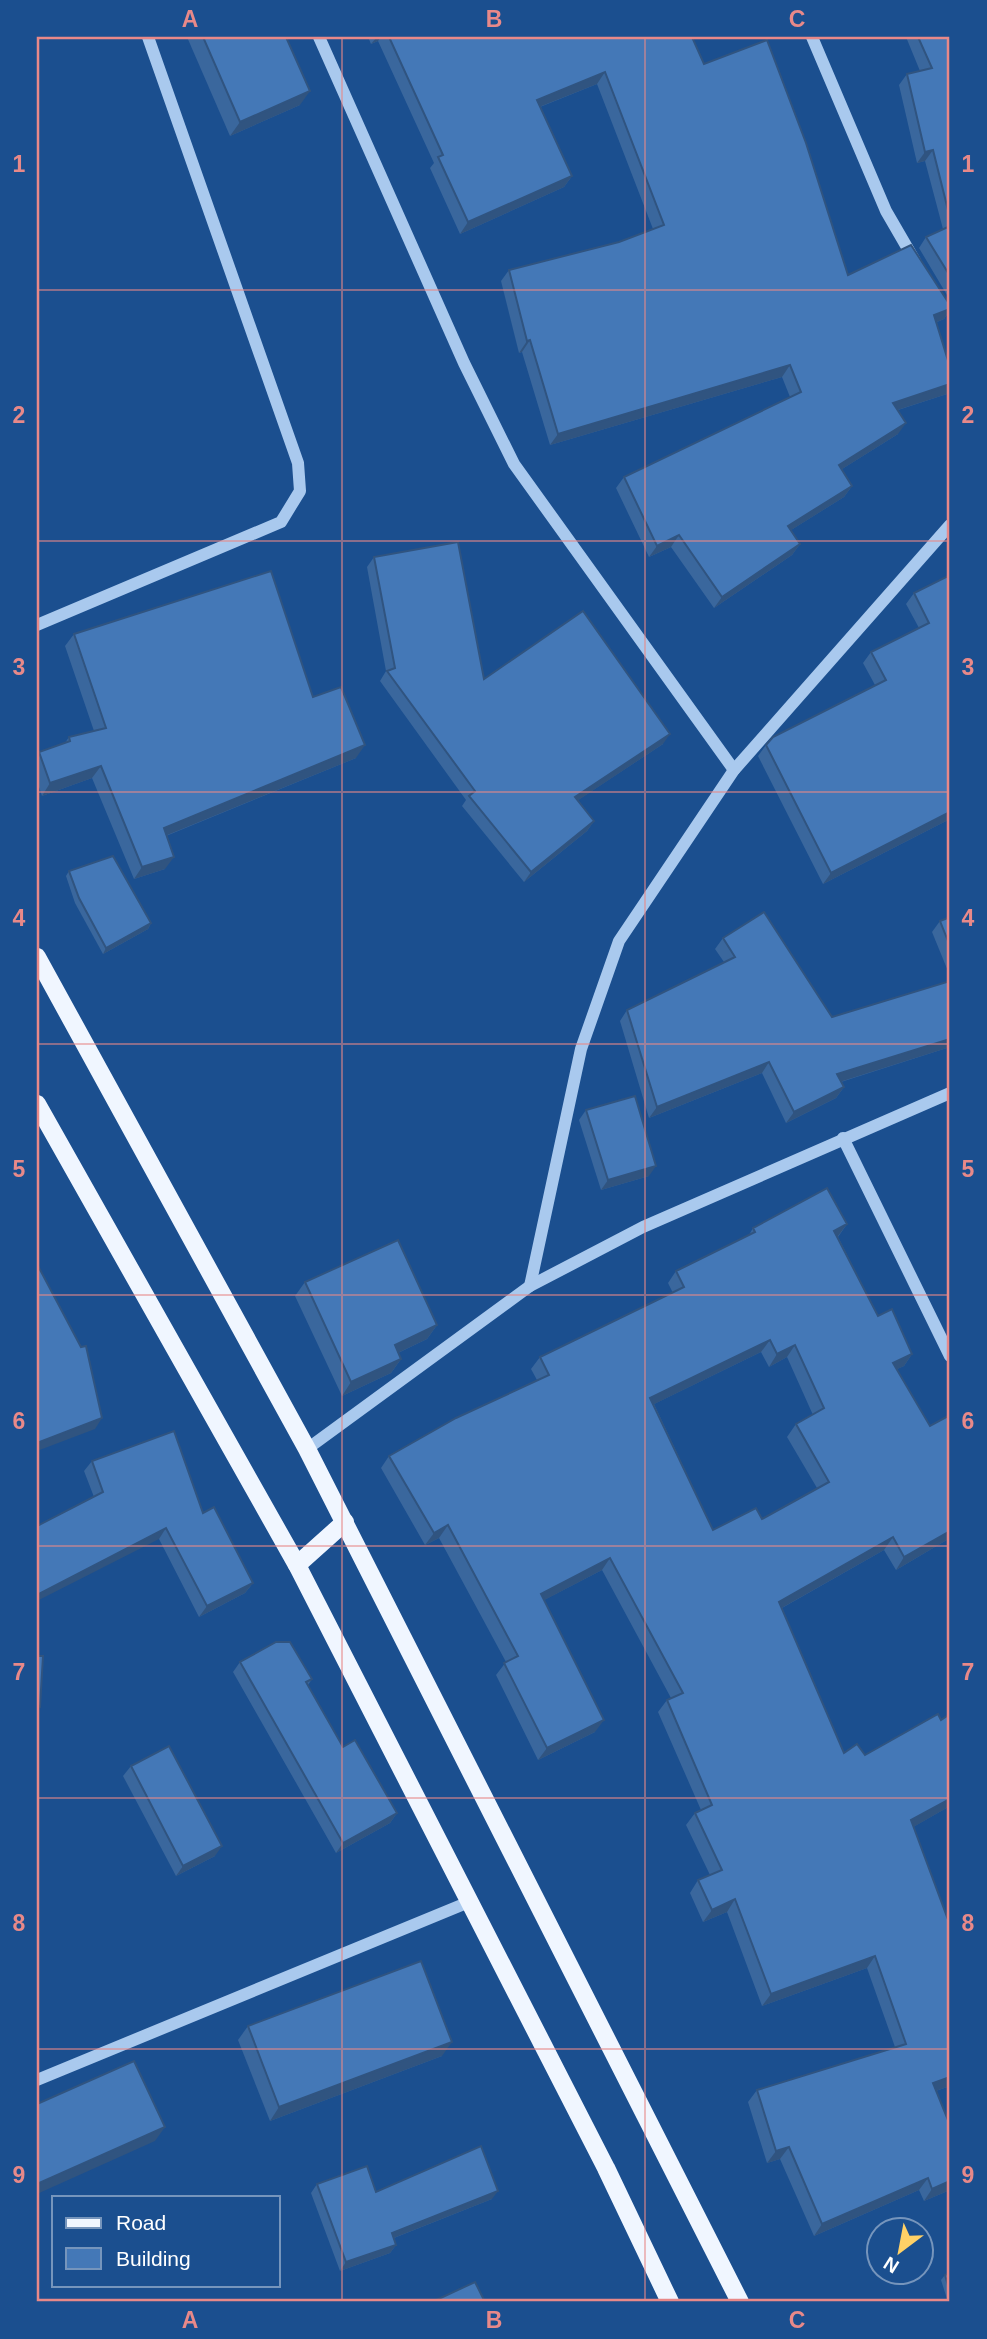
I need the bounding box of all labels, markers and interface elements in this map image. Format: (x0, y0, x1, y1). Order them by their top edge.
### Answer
text: A (182, 6, 198, 32)
text: B (486, 6, 502, 32)
text: C (789, 6, 805, 32)
text: 1 (13, 151, 26, 177)
text: 1 (962, 151, 975, 177)
text: 2 (13, 402, 25, 428)
text: 2 (962, 402, 974, 428)
text: 3 (13, 654, 25, 680)
text: 3 (962, 654, 974, 680)
text: 4 (13, 905, 26, 931)
text: 4 (962, 905, 975, 931)
text: 5 (13, 1156, 26, 1182)
text: 5 (962, 1156, 975, 1182)
text: 6 (13, 1408, 25, 1434)
text: 6 (962, 1408, 974, 1434)
text: 7 (13, 1659, 25, 1685)
text: 7 (962, 1659, 974, 1685)
text: 8 (13, 1910, 26, 1936)
text: 8 (962, 1910, 975, 1936)
text: 9 (13, 2162, 25, 2188)
text: 9 (962, 2162, 974, 2188)
legend (52, 2196, 280, 2286)
text: Road (116, 2211, 166, 2234)
north arrow (864, 2216, 934, 2286)
text: Building (116, 2247, 191, 2270)
text: N (880, 2252, 903, 2278)
text: A (182, 2307, 198, 2333)
text: B (486, 2307, 502, 2333)
text: C (789, 2307, 805, 2333)

